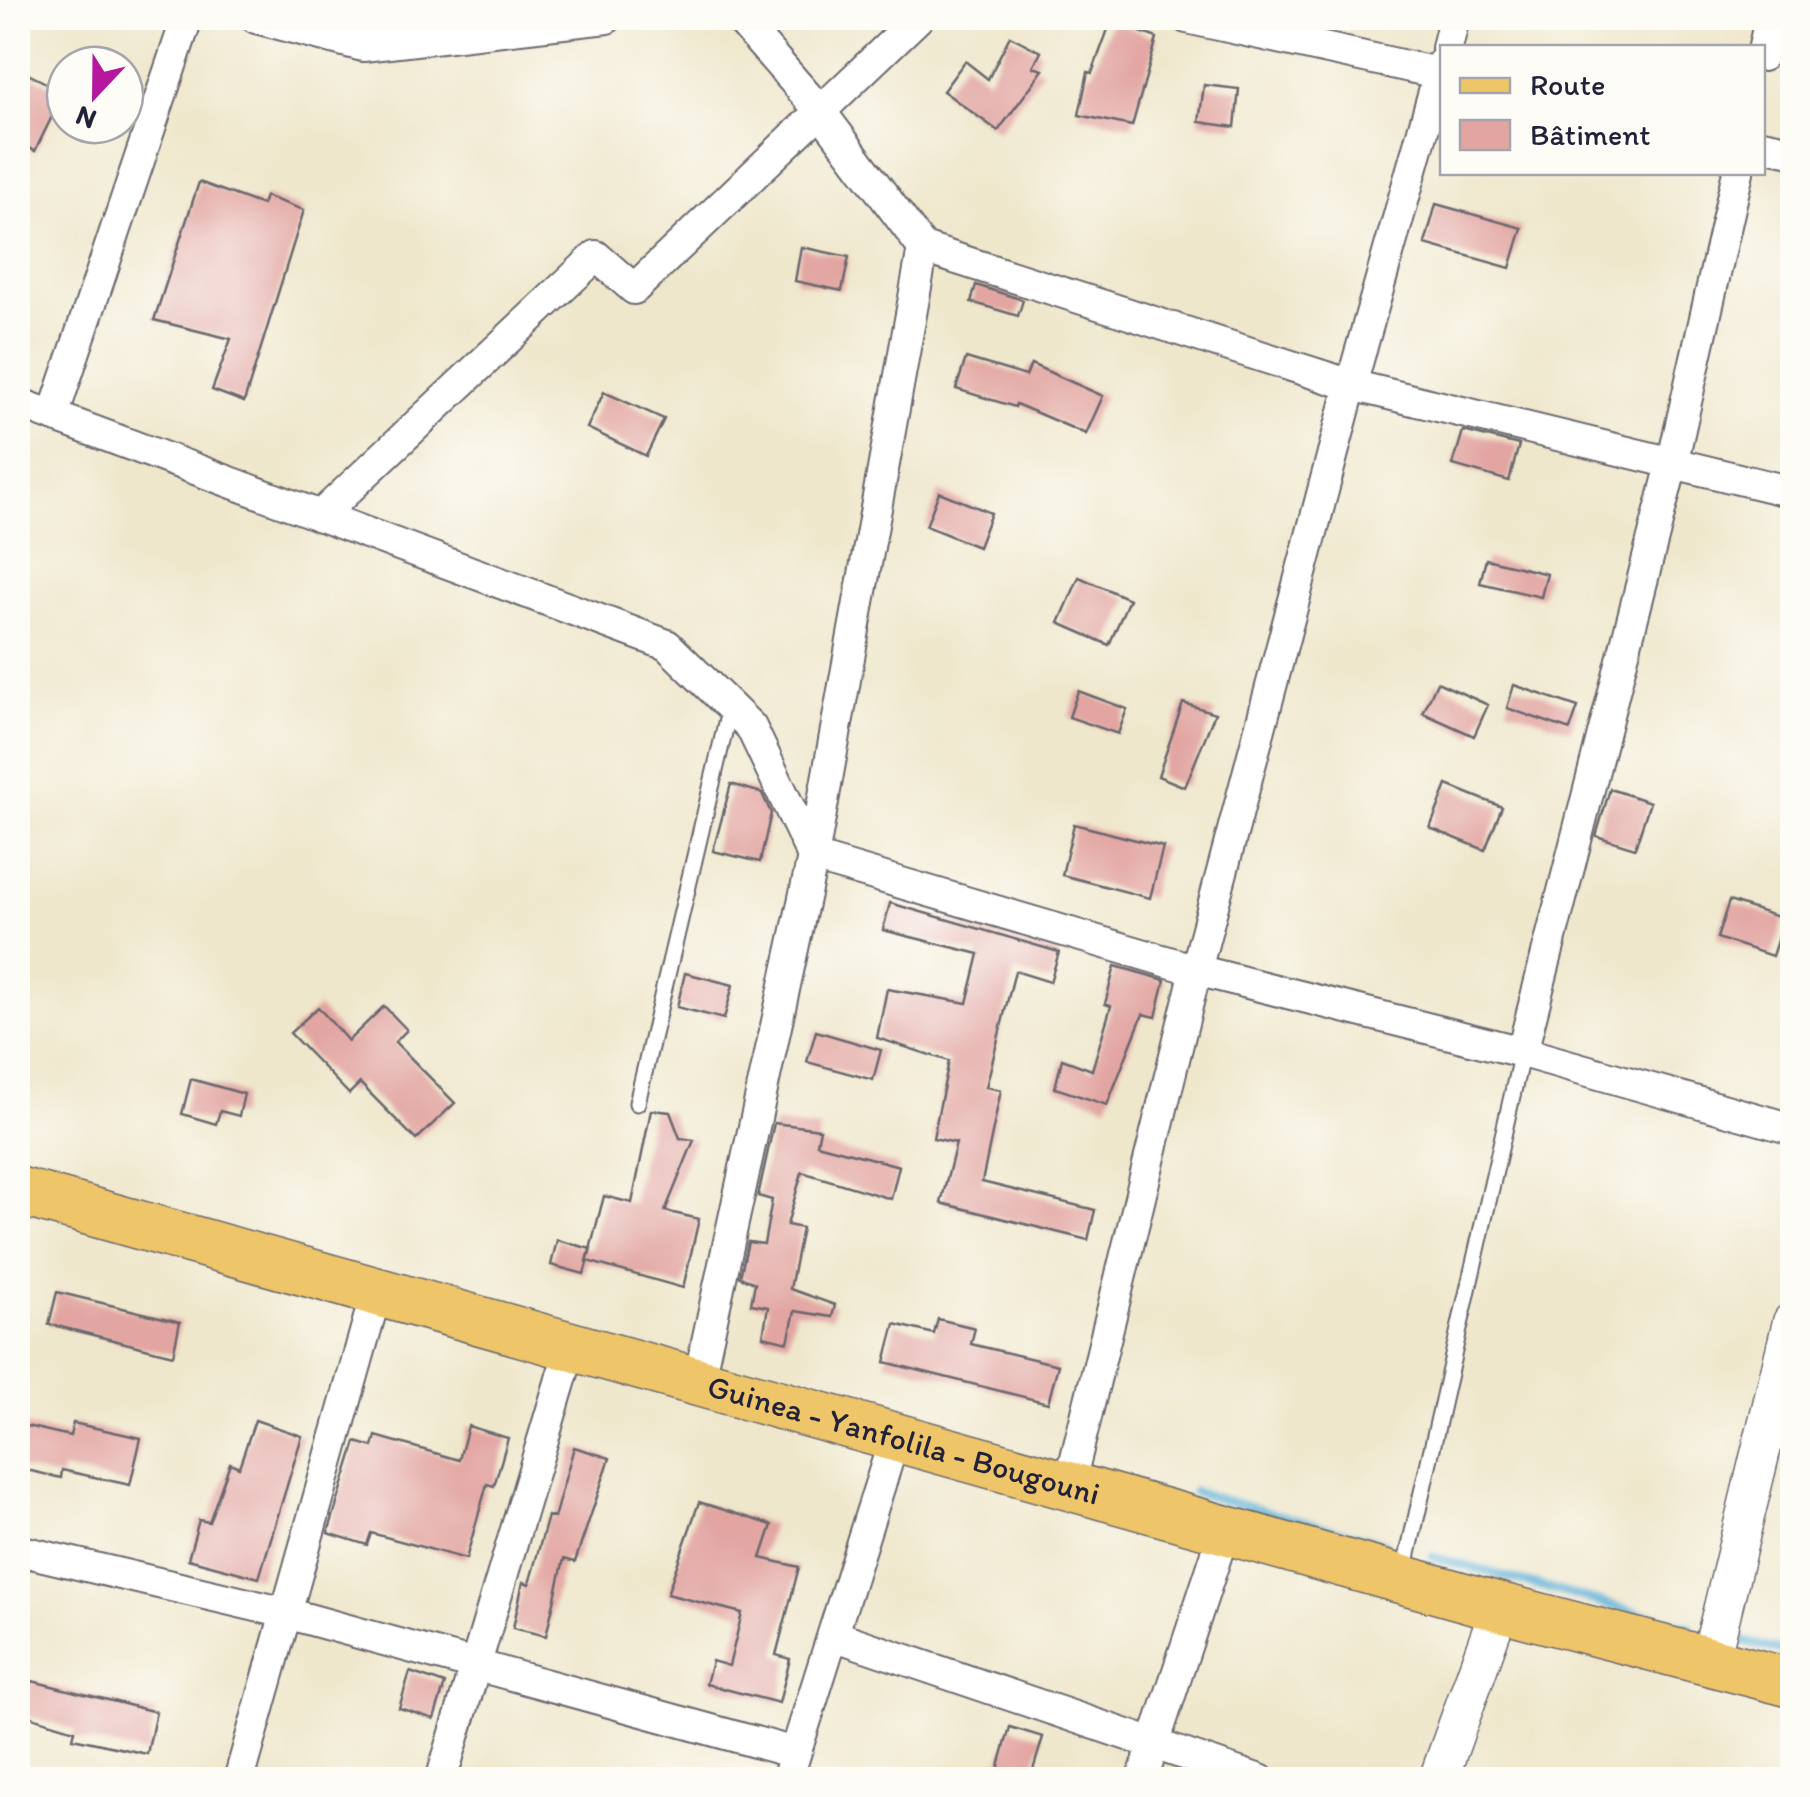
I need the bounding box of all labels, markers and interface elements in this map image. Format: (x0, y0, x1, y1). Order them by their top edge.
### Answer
north arrow (45, 45, 145, 145)
legend (1440, 45, 1765, 175)
text: Route (1530, 66, 1605, 103)
text: N (71, 99, 101, 137)
text: Bâtiment (1530, 116, 1651, 153)
street label: Guinea - Yanfolila - Bougouni (703, 1367, 1104, 1513)

